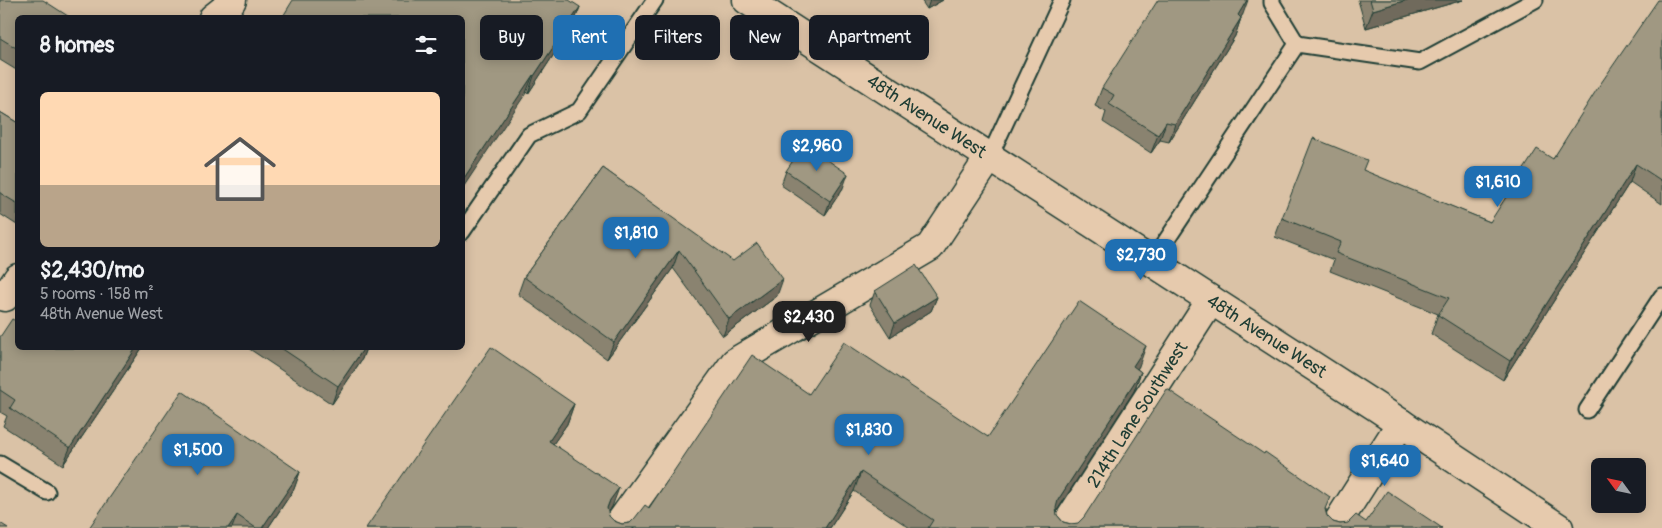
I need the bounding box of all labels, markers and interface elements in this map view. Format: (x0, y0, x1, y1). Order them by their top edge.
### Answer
chip: Buy (480, 15, 543, 60)
chip: Rent (553, 15, 625, 60)
chip: Filters (635, 15, 720, 60)
chip: New (730, 15, 799, 60)
chip: Apartment (809, 15, 929, 60)
icon: filters (412, 31, 440, 59)
text: 8 homes (40, 32, 114, 59)
street label: 48th Avenue West (862, 69, 991, 164)
icon: home (195, 124, 285, 214)
pin: $2,960 (776, 130, 858, 172)
text: $2,960 (792, 136, 842, 156)
pin: $1,610 (1457, 166, 1539, 208)
text: $1,610 (1475, 172, 1521, 192)
pin: $1,810 (595, 216, 677, 259)
text: $1,810 (614, 223, 658, 243)
pin: $2,730 (1100, 238, 1182, 281)
text: $2,730 (1116, 245, 1166, 265)
text: $2,430/mo (40, 257, 144, 284)
text: 5 rooms · 158 m² (40, 284, 154, 304)
street label: 48th Avenue West (1202, 289, 1331, 384)
pin: $2,430 (768, 300, 850, 343)
text: 48th Avenue West (40, 304, 163, 324)
text: $2,430 (784, 307, 834, 327)
street label: 214th Lane Southwest (1082, 337, 1194, 492)
pin: $1,830 (828, 414, 910, 456)
text: $1,830 (846, 420, 892, 440)
pin: $1,500 (157, 434, 239, 476)
text: $1,500 (173, 440, 223, 460)
pin: $1,640 (1344, 444, 1426, 487)
text: $1,640 (1361, 451, 1409, 471)
north arrow (1591, 458, 1646, 512)
map controls (1591, 458, 1646, 513)

